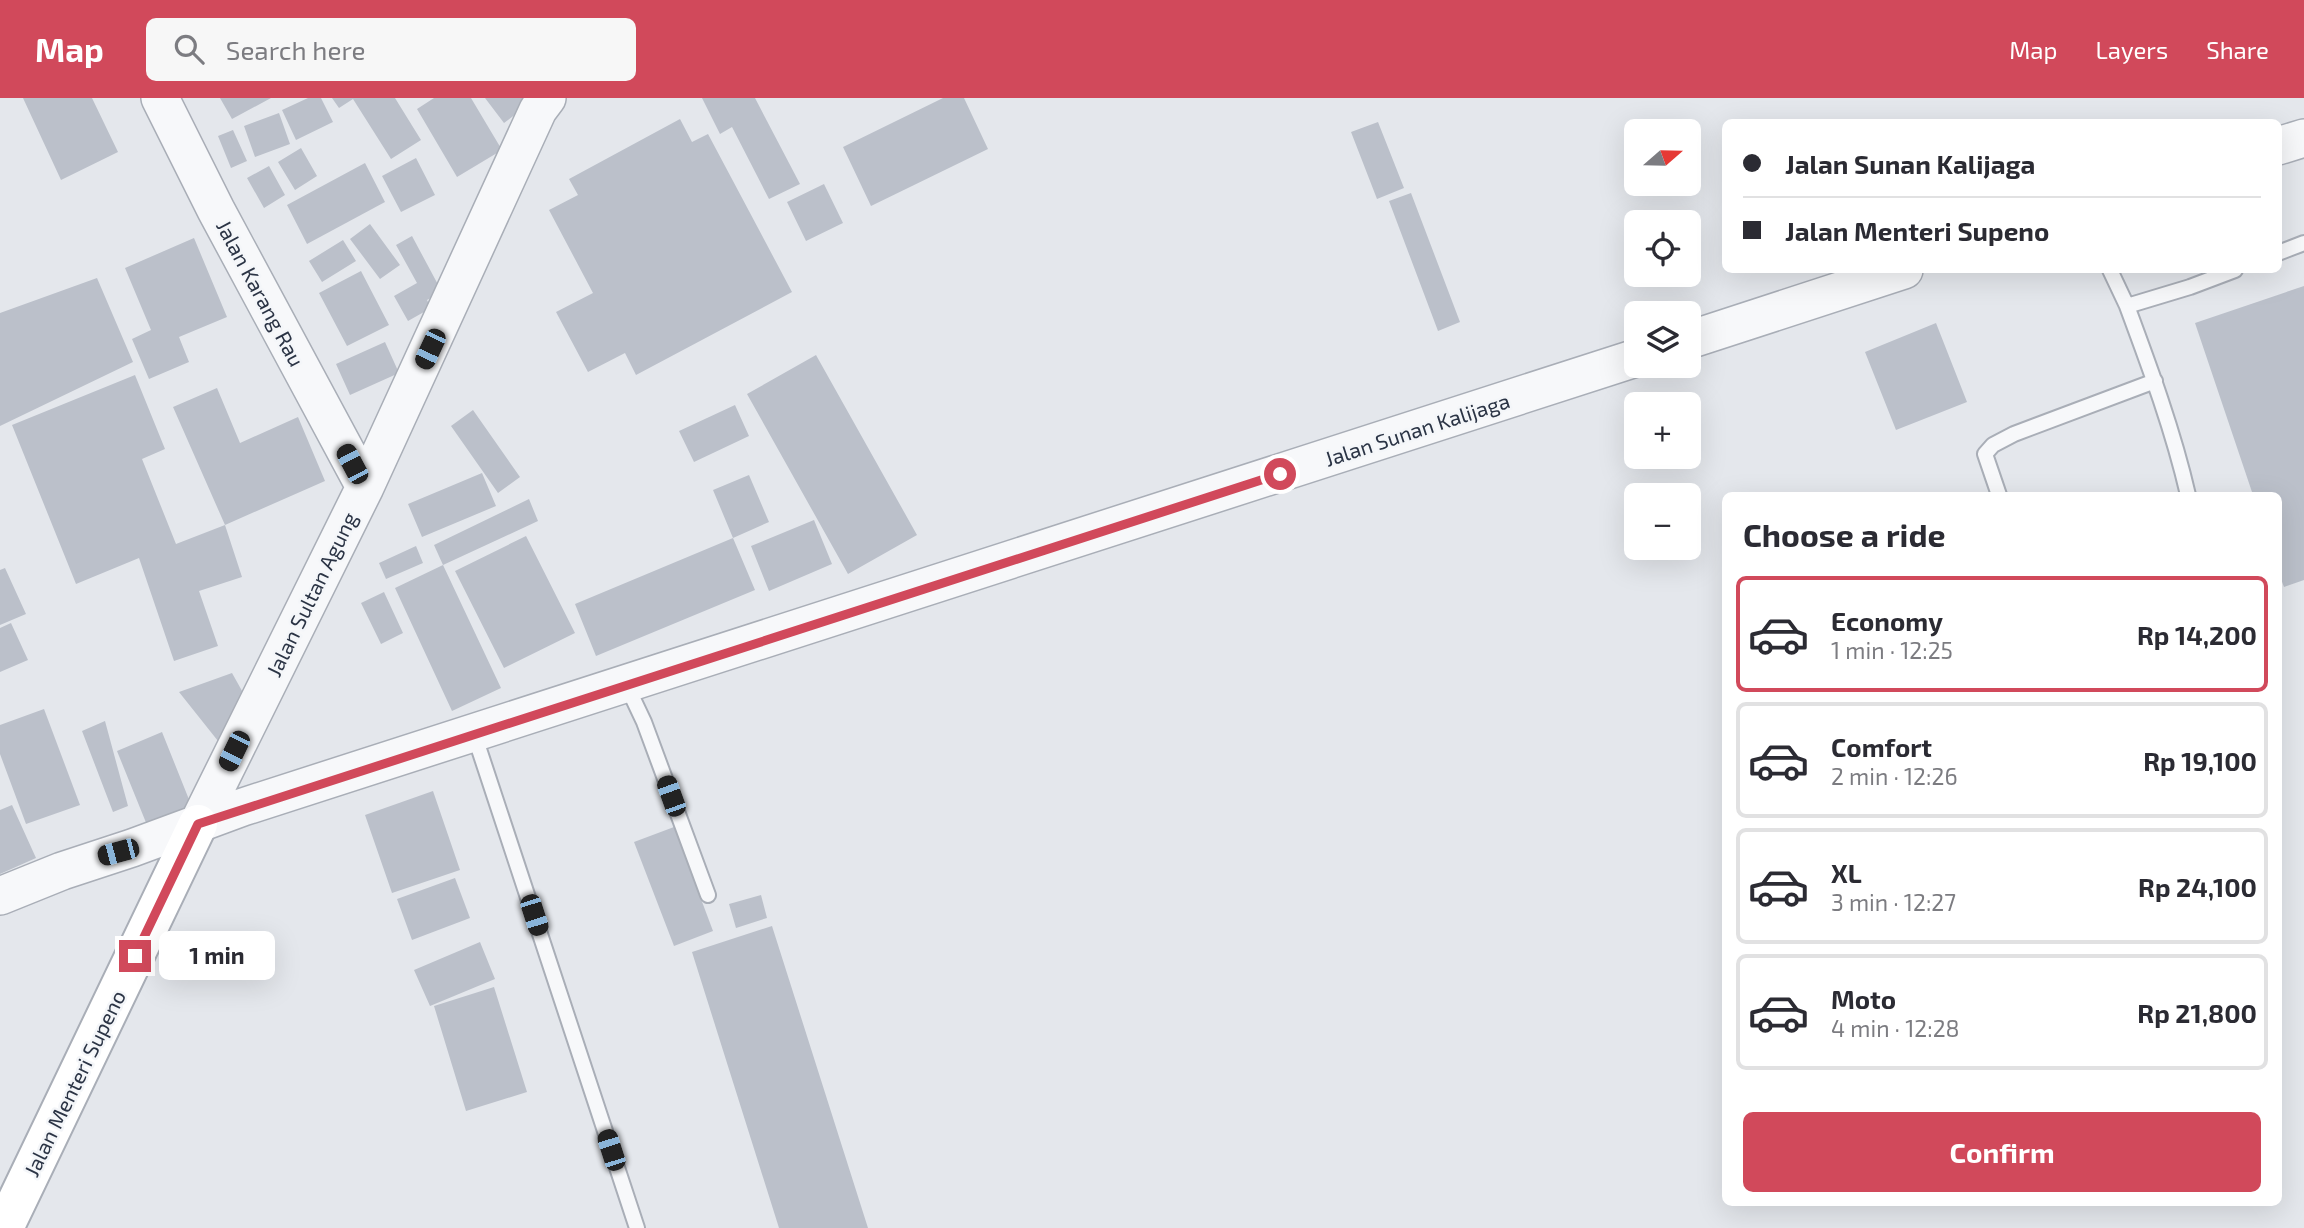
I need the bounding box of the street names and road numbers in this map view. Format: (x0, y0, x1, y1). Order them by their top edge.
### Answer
street label: Jalan Karang Rau (212, 215, 310, 371)
street label: Jalan Sunan Kalijaga (1321, 387, 1513, 472)
street label: Jalan Sultan Agung (260, 507, 362, 680)
street label: Jalan Menteri Supeno (18, 986, 130, 1180)

